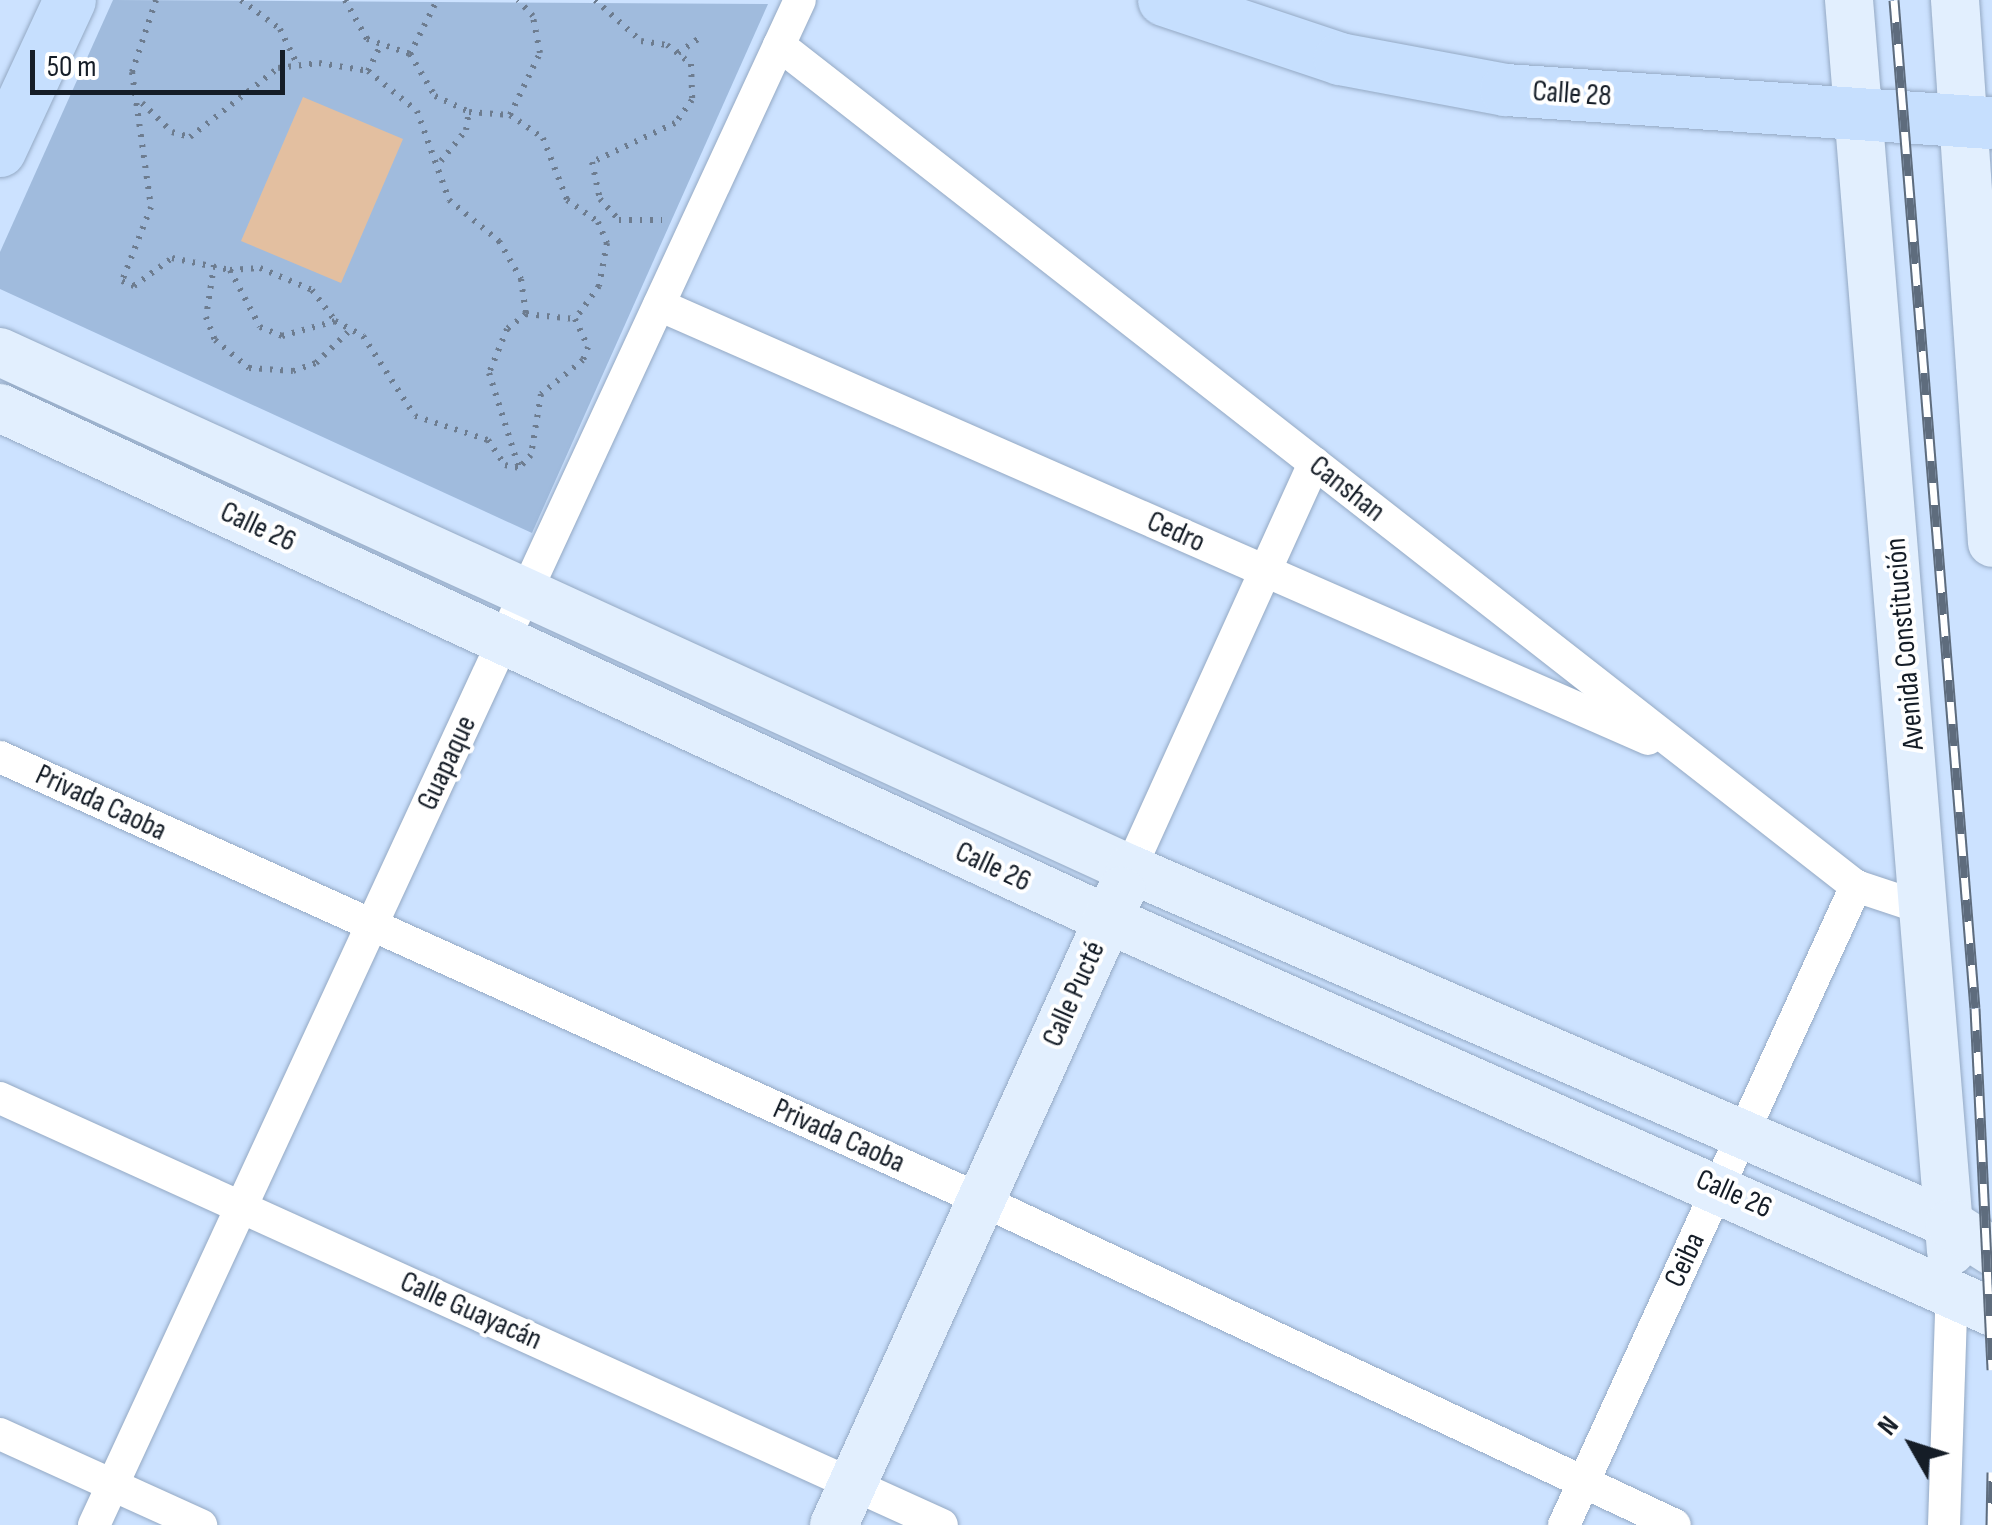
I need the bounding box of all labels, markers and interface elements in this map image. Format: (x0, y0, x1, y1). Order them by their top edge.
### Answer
scale bar (35, 30, 290, 92)
text: 50 m (47, 49, 96, 85)
street label: Calle 28 (1531, 73, 1613, 115)
street label: Canshan (1302, 448, 1392, 530)
street label: Calle 26 (215, 494, 301, 560)
street label: Cedro (1142, 503, 1210, 561)
street label: Avenida Constitución (1878, 536, 1932, 752)
street label: Guapaque (410, 710, 484, 816)
street label: Privada Caoba (30, 757, 172, 849)
street label: Calle 26 (950, 834, 1036, 900)
street label: Calle Pucté (1035, 936, 1113, 1052)
street label: Privada Caoba (768, 1091, 910, 1181)
street label: Calle 26 (1691, 1161, 1777, 1227)
street label: Ceiba (1657, 1227, 1713, 1293)
street label: Calle Guayacán (395, 1264, 547, 1358)
north arrow (1862, 1395, 1962, 1495)
text: N (1871, 1410, 1906, 1442)

